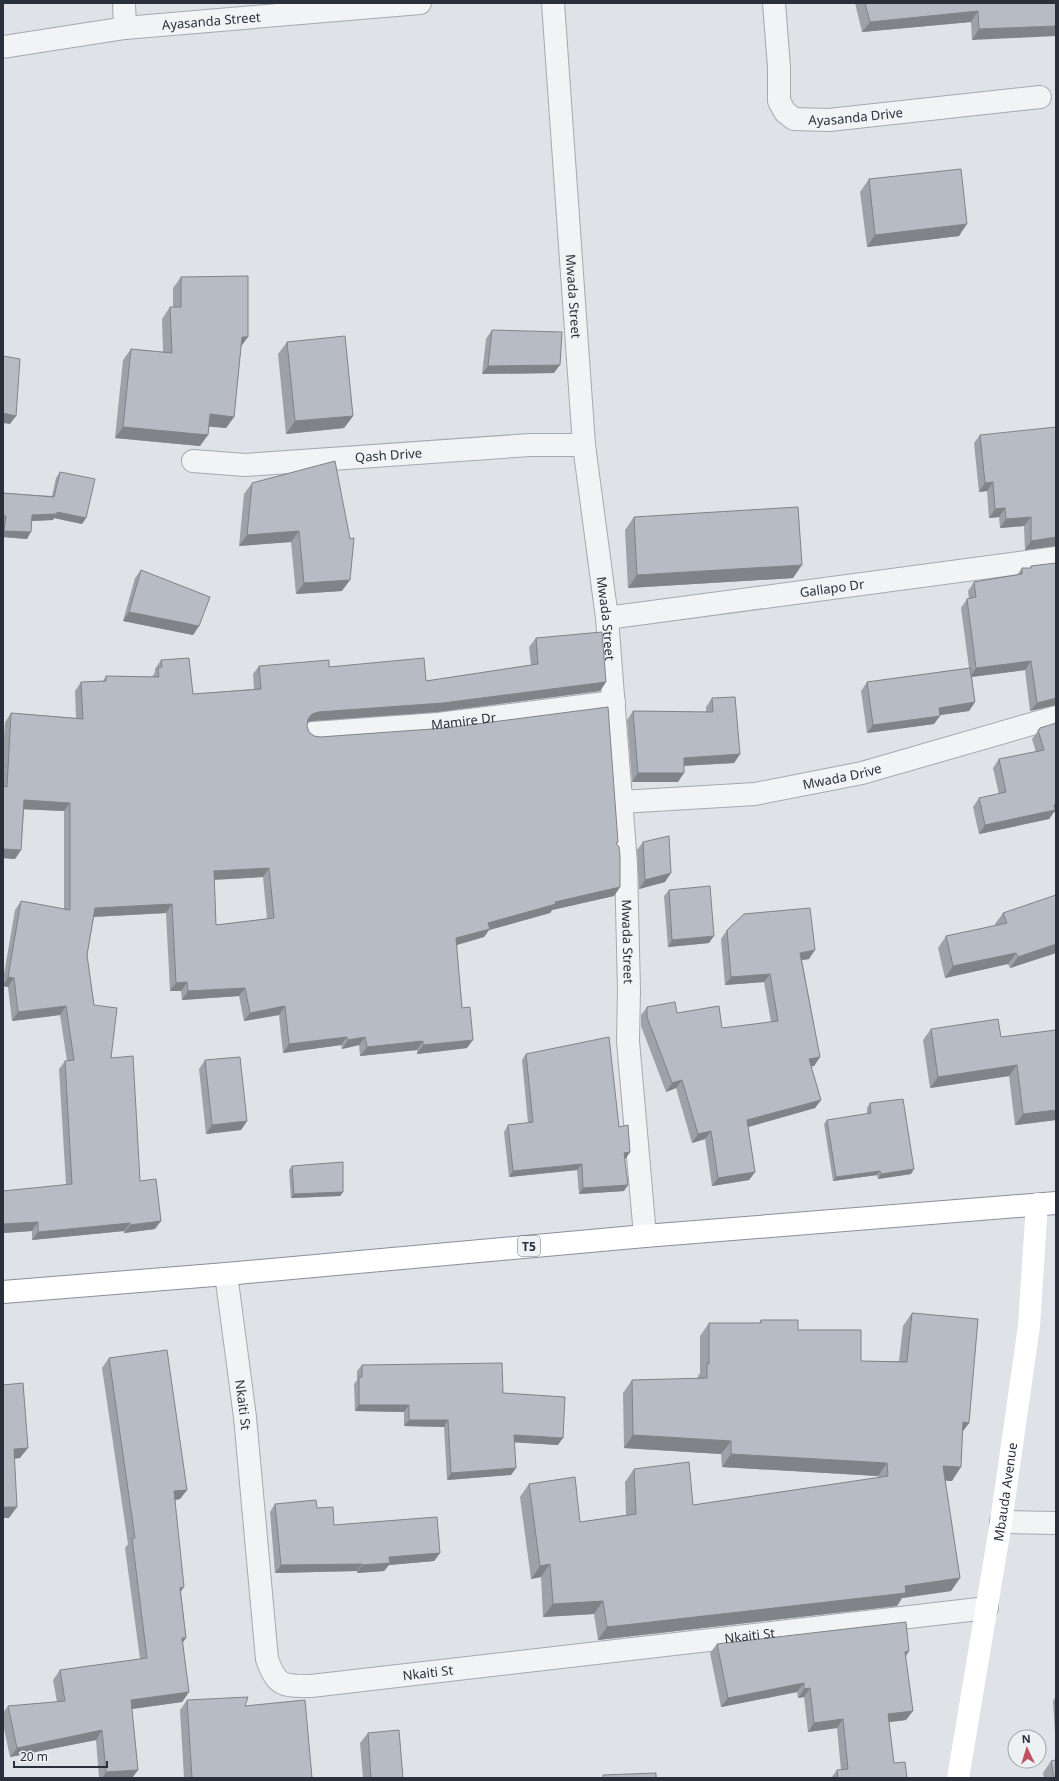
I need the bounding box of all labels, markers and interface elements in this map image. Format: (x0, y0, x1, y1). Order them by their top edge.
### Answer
street label: Ayasanda Street (161, 8, 262, 34)
street label: Ayasanda Drive (808, 103, 904, 129)
street label: Mwada Street (562, 254, 586, 339)
street label: Qash Drive (354, 444, 423, 466)
street label: Mwada Street (593, 575, 619, 661)
street label: Gallapo Dr (799, 575, 866, 601)
street label: Mamire Dr (430, 708, 498, 733)
street label: Mwada Drive (801, 759, 884, 793)
street label: Mwada Street (618, 899, 638, 984)
road number: T5 (518, 1236, 540, 1256)
street label: Nkaiti St (231, 1378, 255, 1431)
street label: Mbauda Avenue (989, 1441, 1021, 1543)
street label: Nkaiti St (723, 1623, 776, 1647)
street label: Nkaiti St (402, 1661, 454, 1684)
north arrow (1007, 1729, 1047, 1769)
text: N (1021, 1731, 1031, 1746)
scale bar (14, 1743, 107, 1769)
text: 20 m (20, 1748, 48, 1765)

